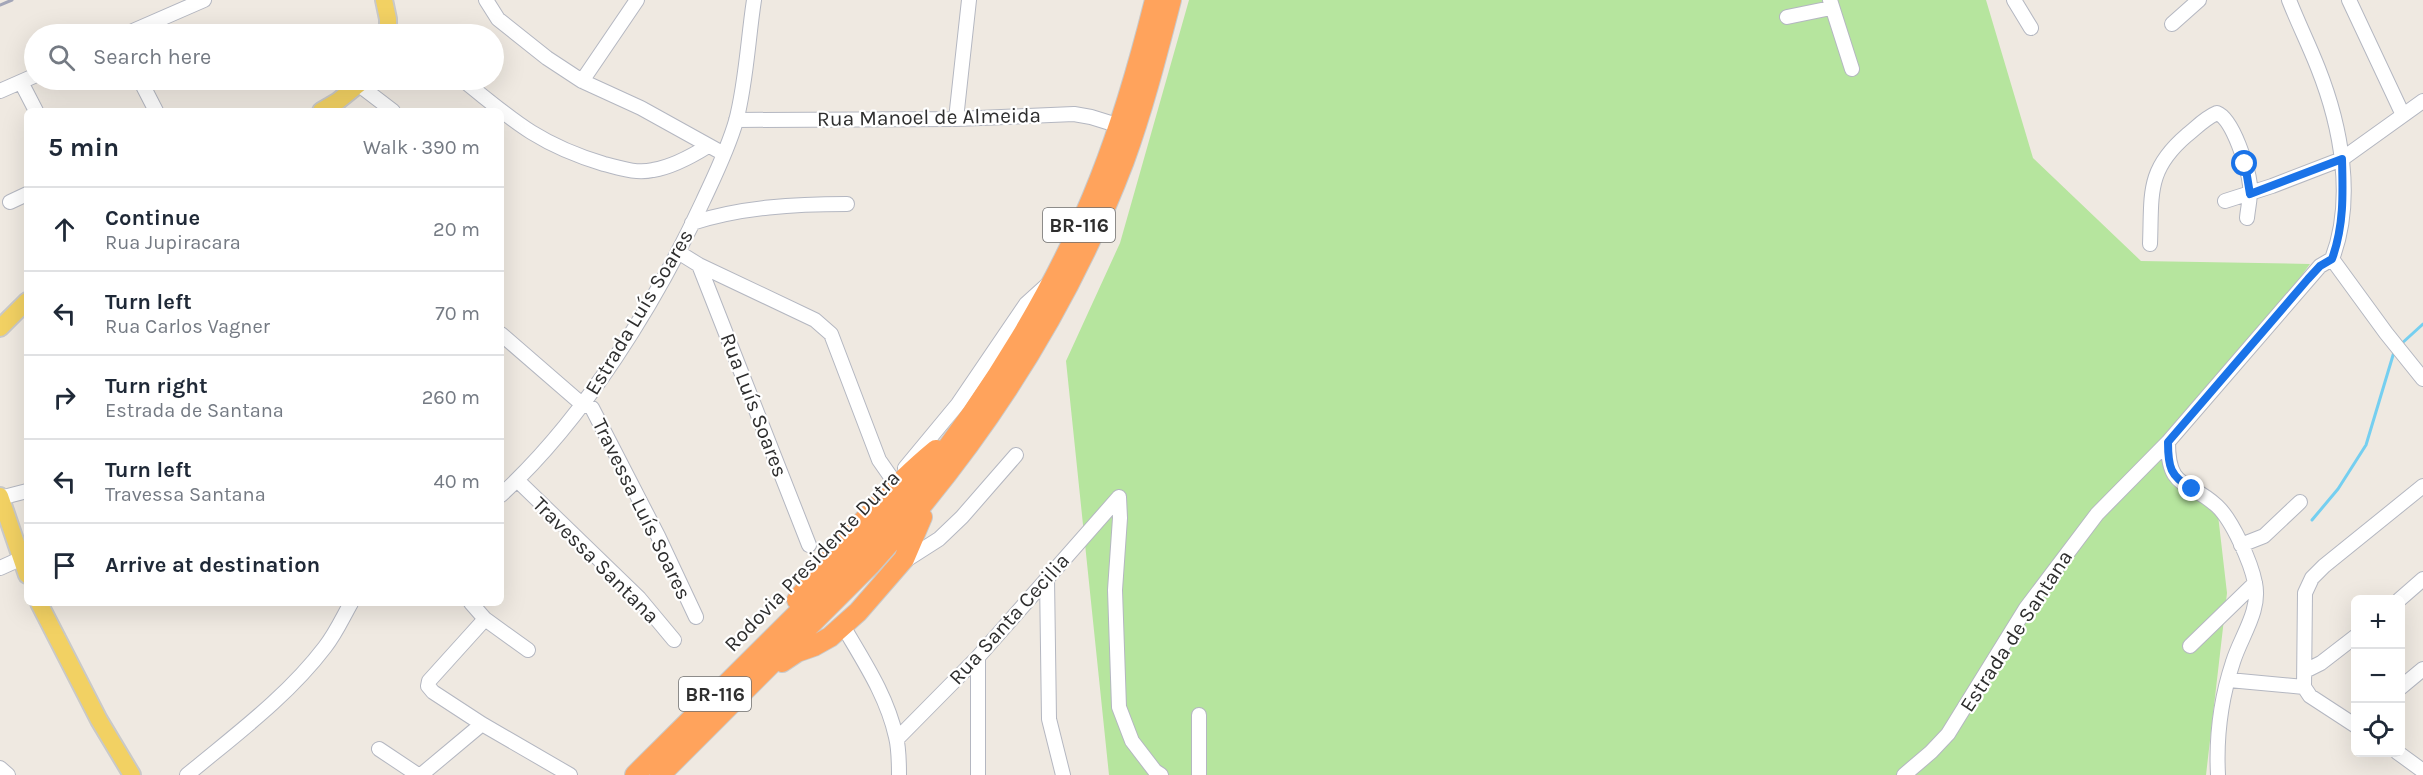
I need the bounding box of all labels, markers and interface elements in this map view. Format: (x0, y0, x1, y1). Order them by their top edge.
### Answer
search box (24, 24, 504, 90)
icon: search (45, 41, 78, 74)
text: Search here (93, 44, 211, 70)
street label: Rua Manoel de Almeida (817, 103, 1041, 131)
text: 5 min (48, 132, 119, 163)
text: Walk · 390 m (363, 136, 480, 159)
route start (2231, 150, 2257, 176)
text: Continue (105, 205, 200, 231)
road number: BR-116 (1043, 208, 1115, 242)
icon: ahead (48, 213, 81, 246)
text: 20 m (433, 218, 480, 241)
street label: Estrada Luís Soares (580, 225, 698, 399)
text: Rua Jupiracara (105, 231, 241, 254)
text: Turn left (105, 289, 192, 315)
icon: left (48, 297, 81, 330)
text: 70 m (435, 302, 480, 325)
text: Rua Carlos Vagner (105, 315, 270, 338)
street label: Rua Luís Soares (716, 330, 792, 480)
text: Turn right (105, 373, 208, 399)
icon: right (48, 381, 81, 414)
text: 260 m (422, 386, 480, 409)
text: Estrada de Santana (105, 399, 284, 422)
street label: Travessa Luís Soares (588, 415, 696, 603)
text: Turn left (105, 457, 192, 483)
icon: left (48, 465, 81, 498)
street label: Rodovia Presidente Dutra (719, 466, 905, 656)
text: 40 m (434, 470, 480, 493)
route end (2178, 475, 2204, 501)
text: Travessa Santana (105, 483, 266, 506)
street label: Travessa Santana (528, 492, 664, 628)
street label: Estrada de Santana (1955, 546, 2077, 716)
icon: arrive (48, 549, 81, 582)
street label: Rua Santa Cecilia (944, 549, 1074, 689)
text: Arrive at destination (105, 552, 320, 578)
map controls (2351, 595, 2405, 757)
button: + (2351, 595, 2405, 649)
button: − (2351, 649, 2405, 703)
road number: BR-116 (679, 677, 751, 711)
button: locate (2351, 703, 2405, 757)

